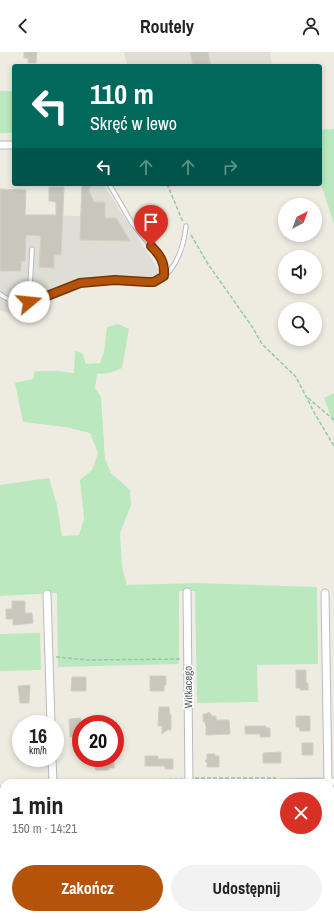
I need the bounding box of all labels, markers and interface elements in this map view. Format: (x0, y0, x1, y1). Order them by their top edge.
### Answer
text: Routely (140, 14, 194, 39)
icon: back (12, 15, 34, 37)
icon: person (300, 15, 322, 37)
text: 110 m (90, 75, 154, 113)
icon: left (24, 80, 76, 132)
text: Skręć w lewo (90, 111, 177, 136)
icon: left (93, 156, 115, 178)
icon: ahead (135, 156, 157, 178)
icon: ahead (177, 156, 199, 178)
icon: right (219, 156, 241, 178)
north arrow (278, 198, 322, 242)
map controls (278, 198, 322, 346)
pin (134, 205, 168, 246)
icon: arrive (140, 211, 162, 233)
button: sound (278, 250, 322, 294)
position arrow (8, 281, 50, 323)
button: search (278, 302, 322, 346)
street label: Witkacego (181, 666, 195, 708)
speed limit sign: 20 (72, 715, 124, 767)
text: 16 (29, 722, 47, 749)
text: km/h (29, 744, 47, 757)
text: 1 min (12, 789, 63, 821)
button: close (280, 792, 322, 834)
text: 150 m · 14:21 (12, 820, 77, 837)
button: Zakończ (12, 865, 163, 911)
button: Udostępnij (171, 865, 322, 911)

